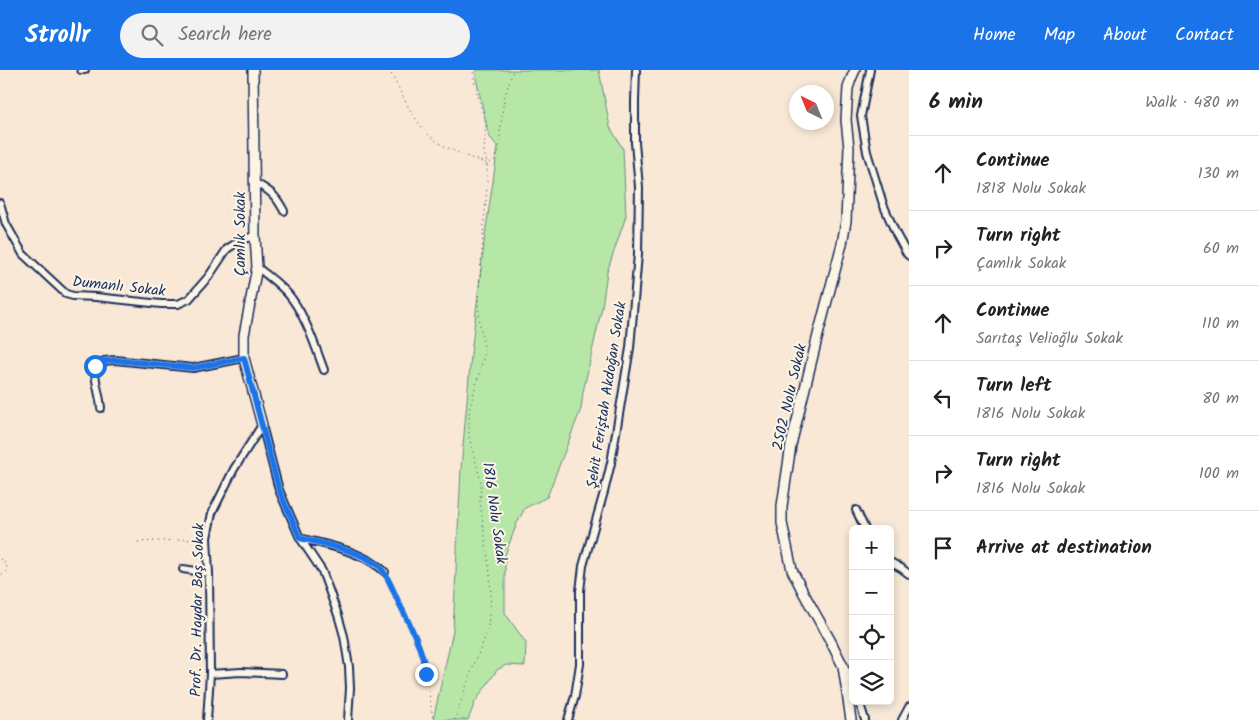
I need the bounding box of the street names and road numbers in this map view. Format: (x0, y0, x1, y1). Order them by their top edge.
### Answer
street label: Çamlık Sokak (229, 191, 253, 276)
street label: Dumanlı Sokak (71, 270, 168, 304)
street label: Şehit Feriştah Akdoğan Sokak (580, 299, 634, 490)
street label: 2502 Nolu Sokak (766, 341, 814, 453)
street label: 1816 Nolu Sokak (475, 461, 513, 567)
street label: Prof. Dr. Haydar Baş Sokak (184, 522, 212, 697)

